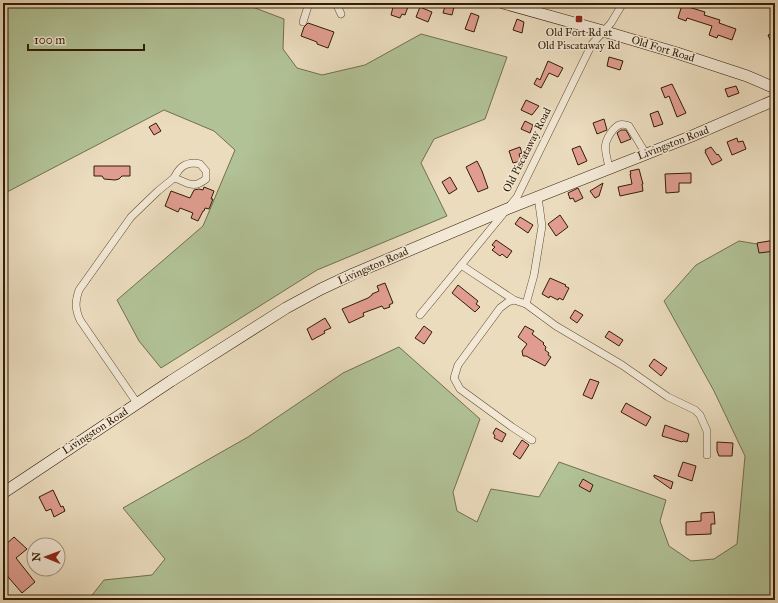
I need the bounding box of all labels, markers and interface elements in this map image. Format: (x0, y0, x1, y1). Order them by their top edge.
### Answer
marker: Old Fort Rd at Old Piscataway Rd (574, 14, 584, 24)
scale bar (28, 26, 144, 52)
place label: Old Fort Rd at Old Piscataway Rd (538, 26, 621, 52)
text: 100 m (34, 33, 65, 47)
street label: Old Fort Road (630, 33, 697, 65)
street label: Old Piscataway Road (500, 105, 554, 194)
street label: Livingston Road (635, 123, 711, 163)
street label: Livingston Road (336, 244, 411, 287)
street label: Livingston Road (60, 405, 131, 457)
north arrow (26, 537, 66, 577)
text: N (30, 551, 43, 562)

